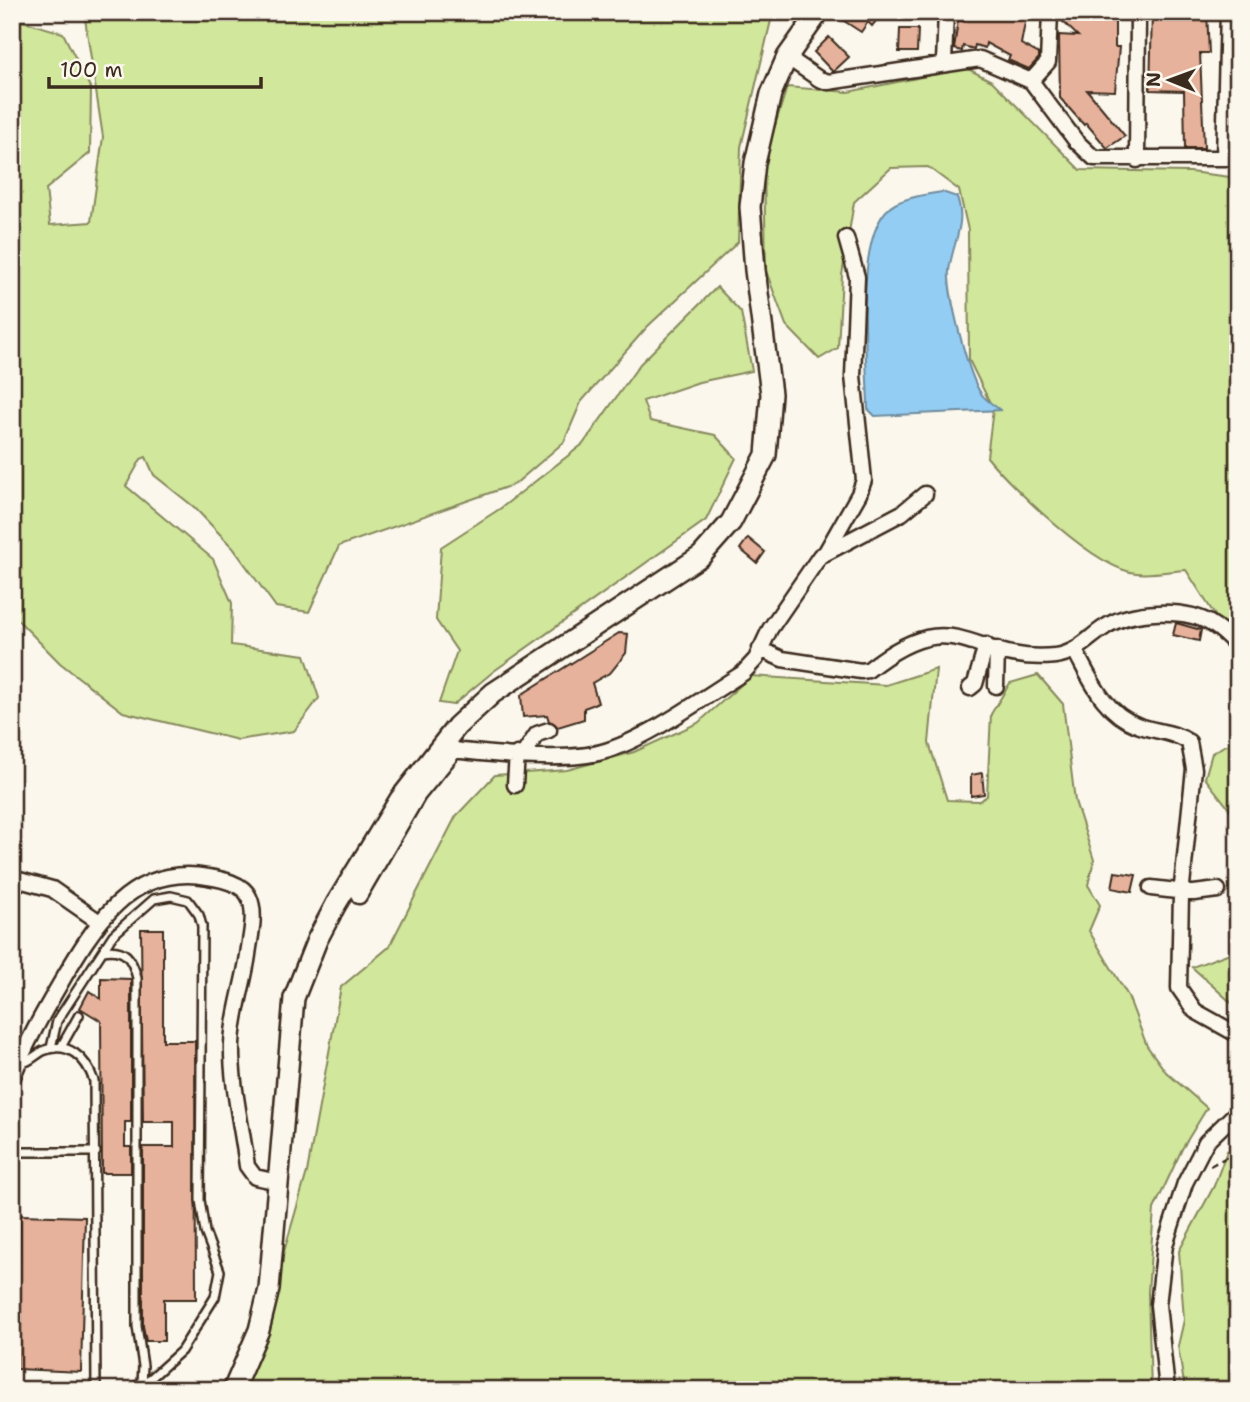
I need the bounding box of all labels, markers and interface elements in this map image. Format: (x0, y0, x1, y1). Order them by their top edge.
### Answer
scale bar (49, 46, 261, 90)
north arrow (1134, 46, 1204, 116)
text: 100 m (60, 56, 123, 84)
text: N (1141, 72, 1166, 87)

